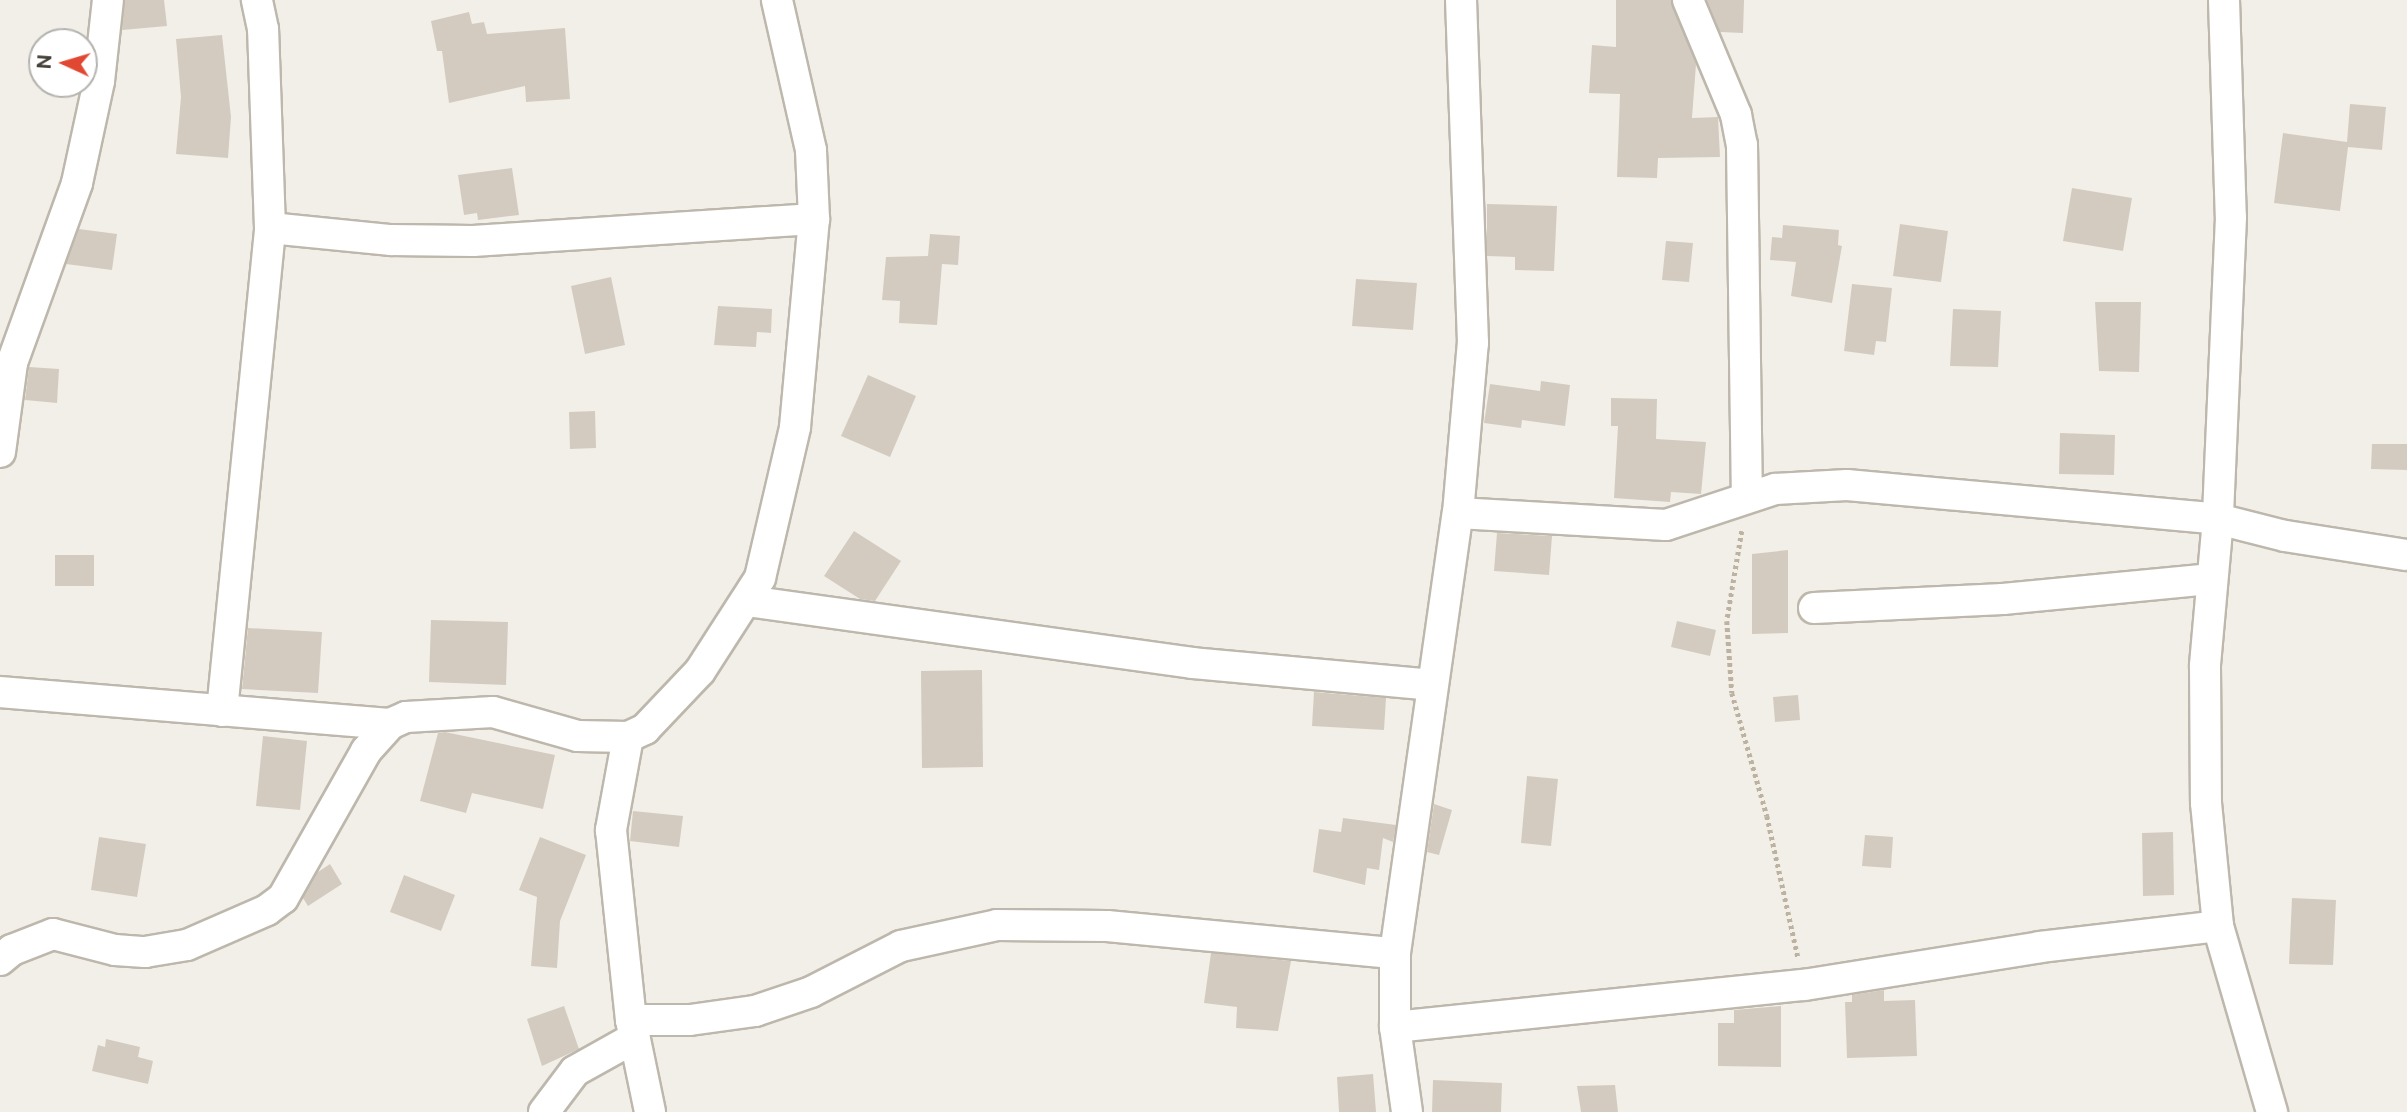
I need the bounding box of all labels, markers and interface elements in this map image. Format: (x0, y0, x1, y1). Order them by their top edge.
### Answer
north arrow (28, 28, 98, 98)
text: N (33, 54, 56, 70)

